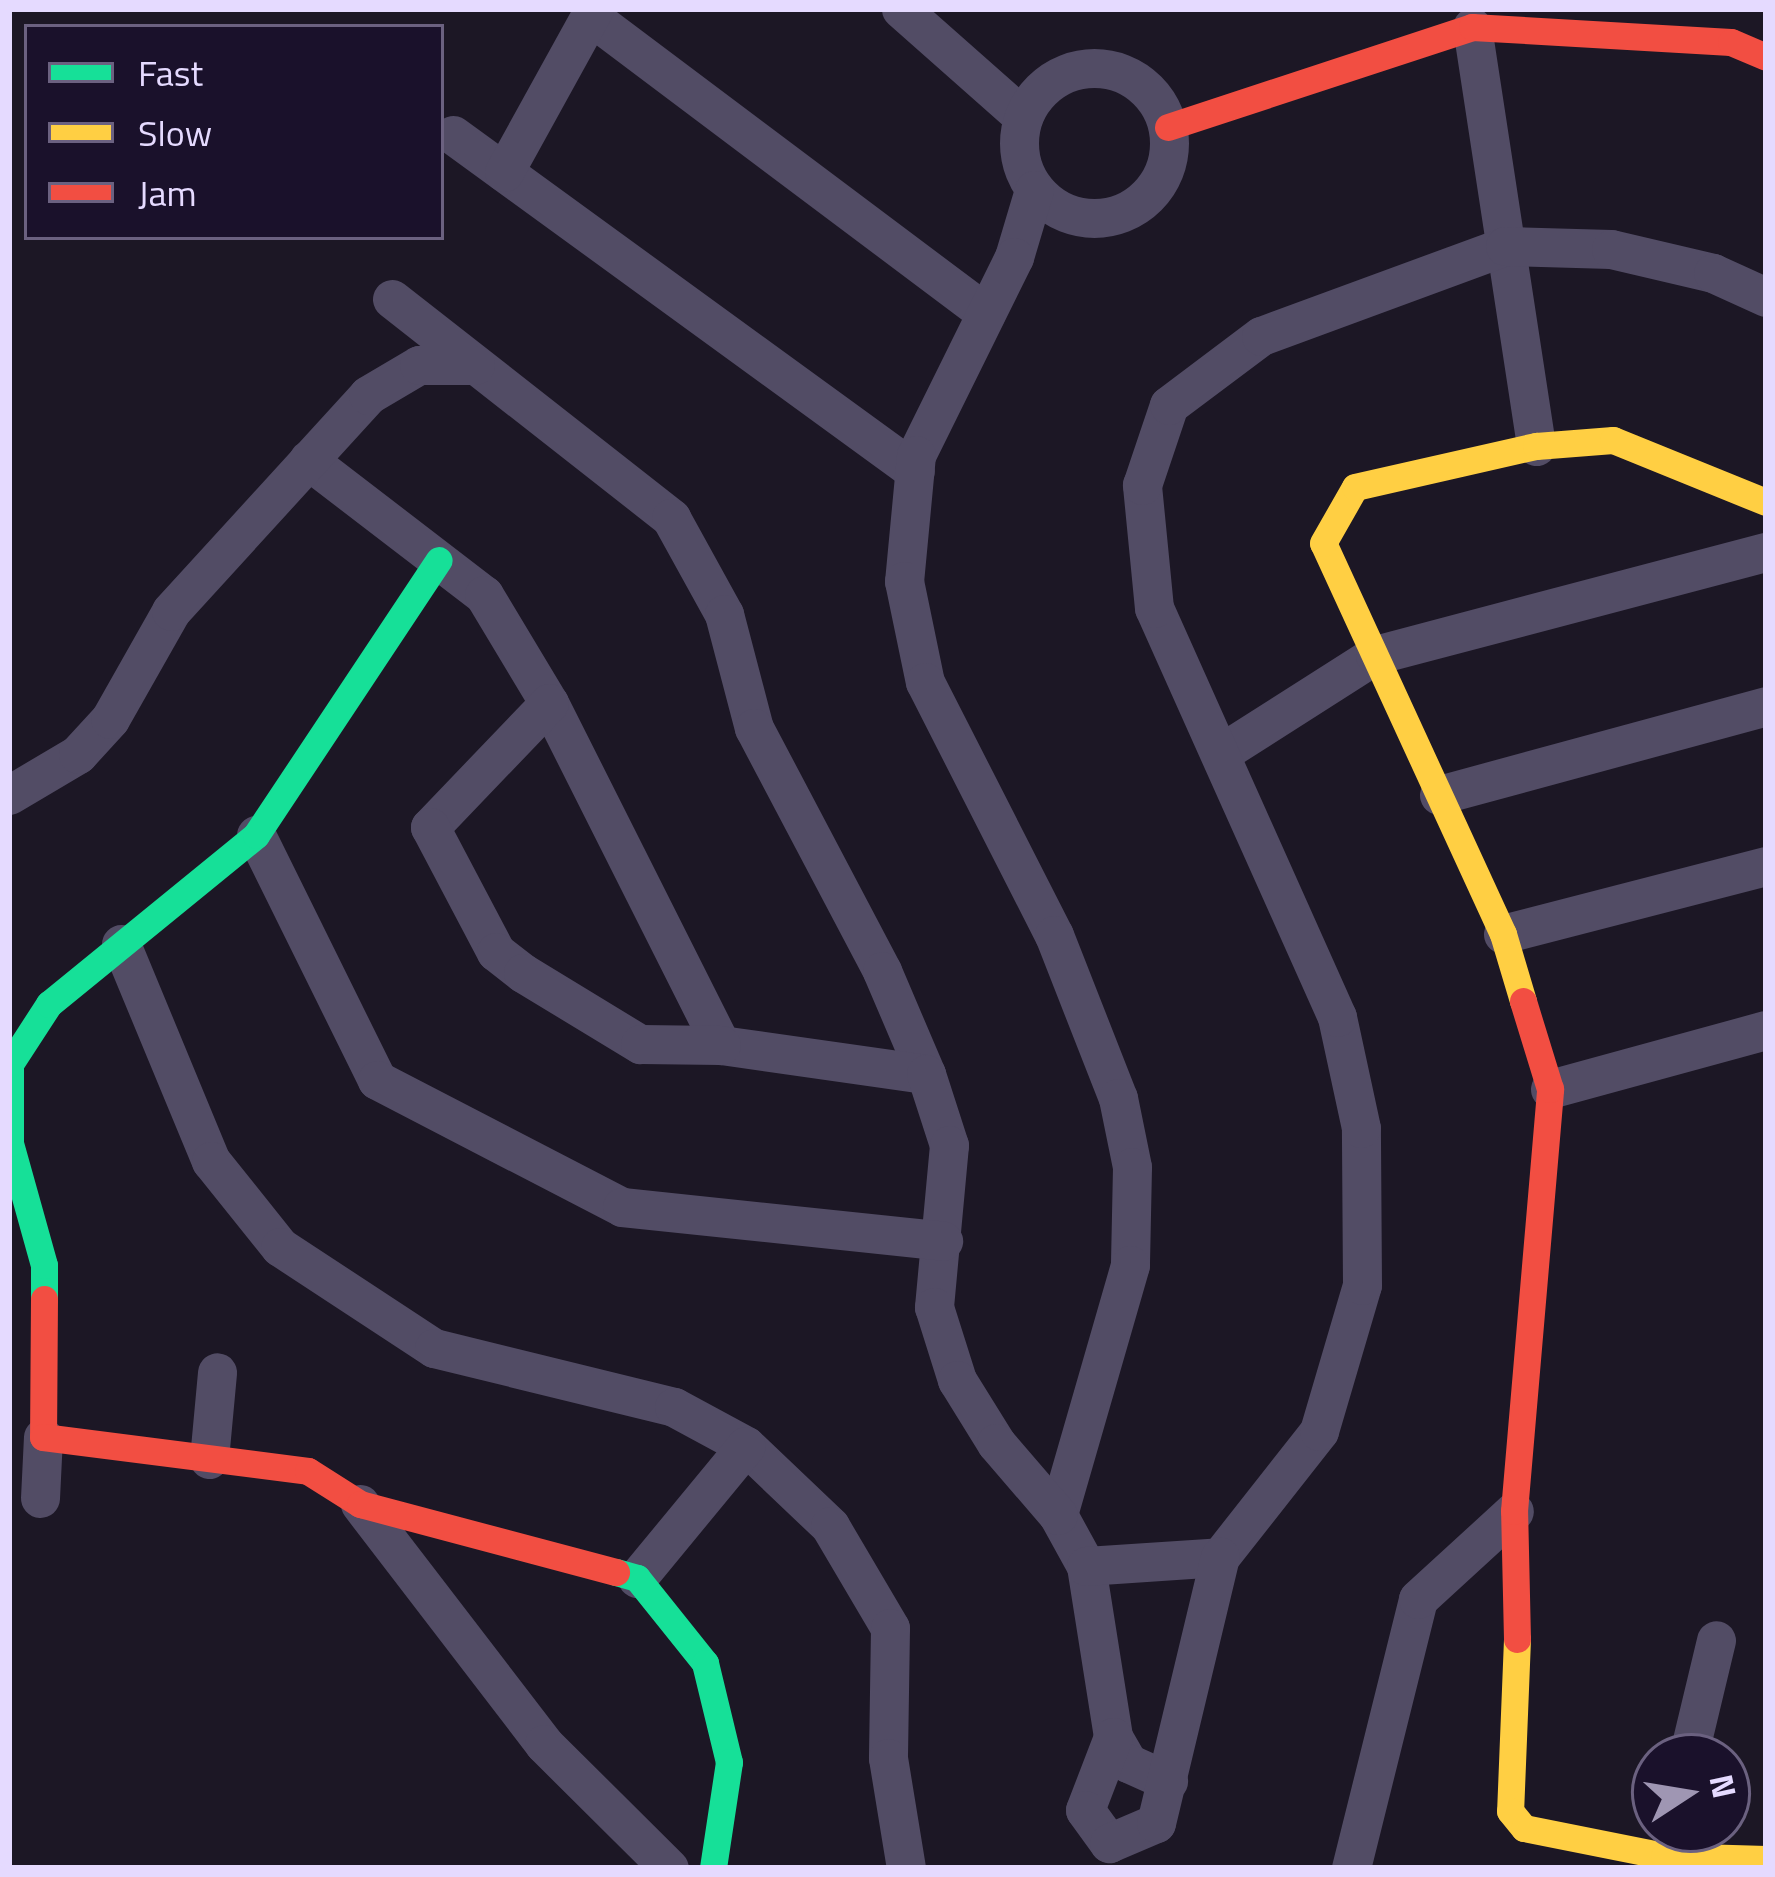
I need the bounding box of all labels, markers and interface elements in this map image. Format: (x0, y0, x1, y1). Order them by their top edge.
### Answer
legend (24, 24, 444, 240)
text: Fast (138, 45, 203, 100)
text: Slow (138, 105, 212, 160)
text: Jam (138, 165, 197, 220)
north arrow (1631, 1733, 1751, 1853)
text: N (1696, 1770, 1750, 1803)

